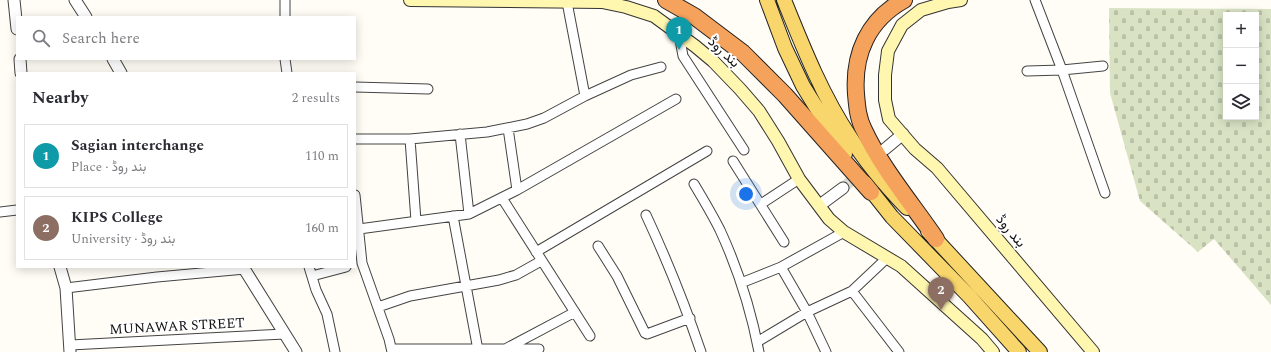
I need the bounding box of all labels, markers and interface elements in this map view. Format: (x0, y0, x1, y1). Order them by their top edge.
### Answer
map controls (1223, 12, 1259, 120)
button: + (1223, 12, 1259, 48)
search box (16, 16, 356, 60)
pin: 1 (666, 17, 692, 50)
icon: search (30, 27, 52, 49)
text: Search here (62, 27, 140, 50)
street label: بند روڈ (703, 32, 745, 72)
button: − (1223, 48, 1259, 84)
button: layers (1223, 84, 1259, 120)
text: Nearby (32, 85, 88, 111)
text: 2 results (292, 88, 340, 108)
text: Sagian interchange (71, 134, 204, 157)
text: 1 (42, 146, 50, 166)
text: 110 m (305, 146, 339, 166)
text: Place · بند روڈ (71, 157, 146, 177)
your location (736, 184, 756, 204)
text: KIPS College (71, 206, 163, 229)
street label: بند روڈ (991, 210, 1031, 252)
text: 2 (42, 218, 50, 238)
text: 160 m (305, 218, 339, 238)
text: University · بند روڈ (71, 229, 175, 249)
pin: 2 (928, 277, 954, 310)
street label: MUNAWAR STREET (109, 312, 245, 340)

